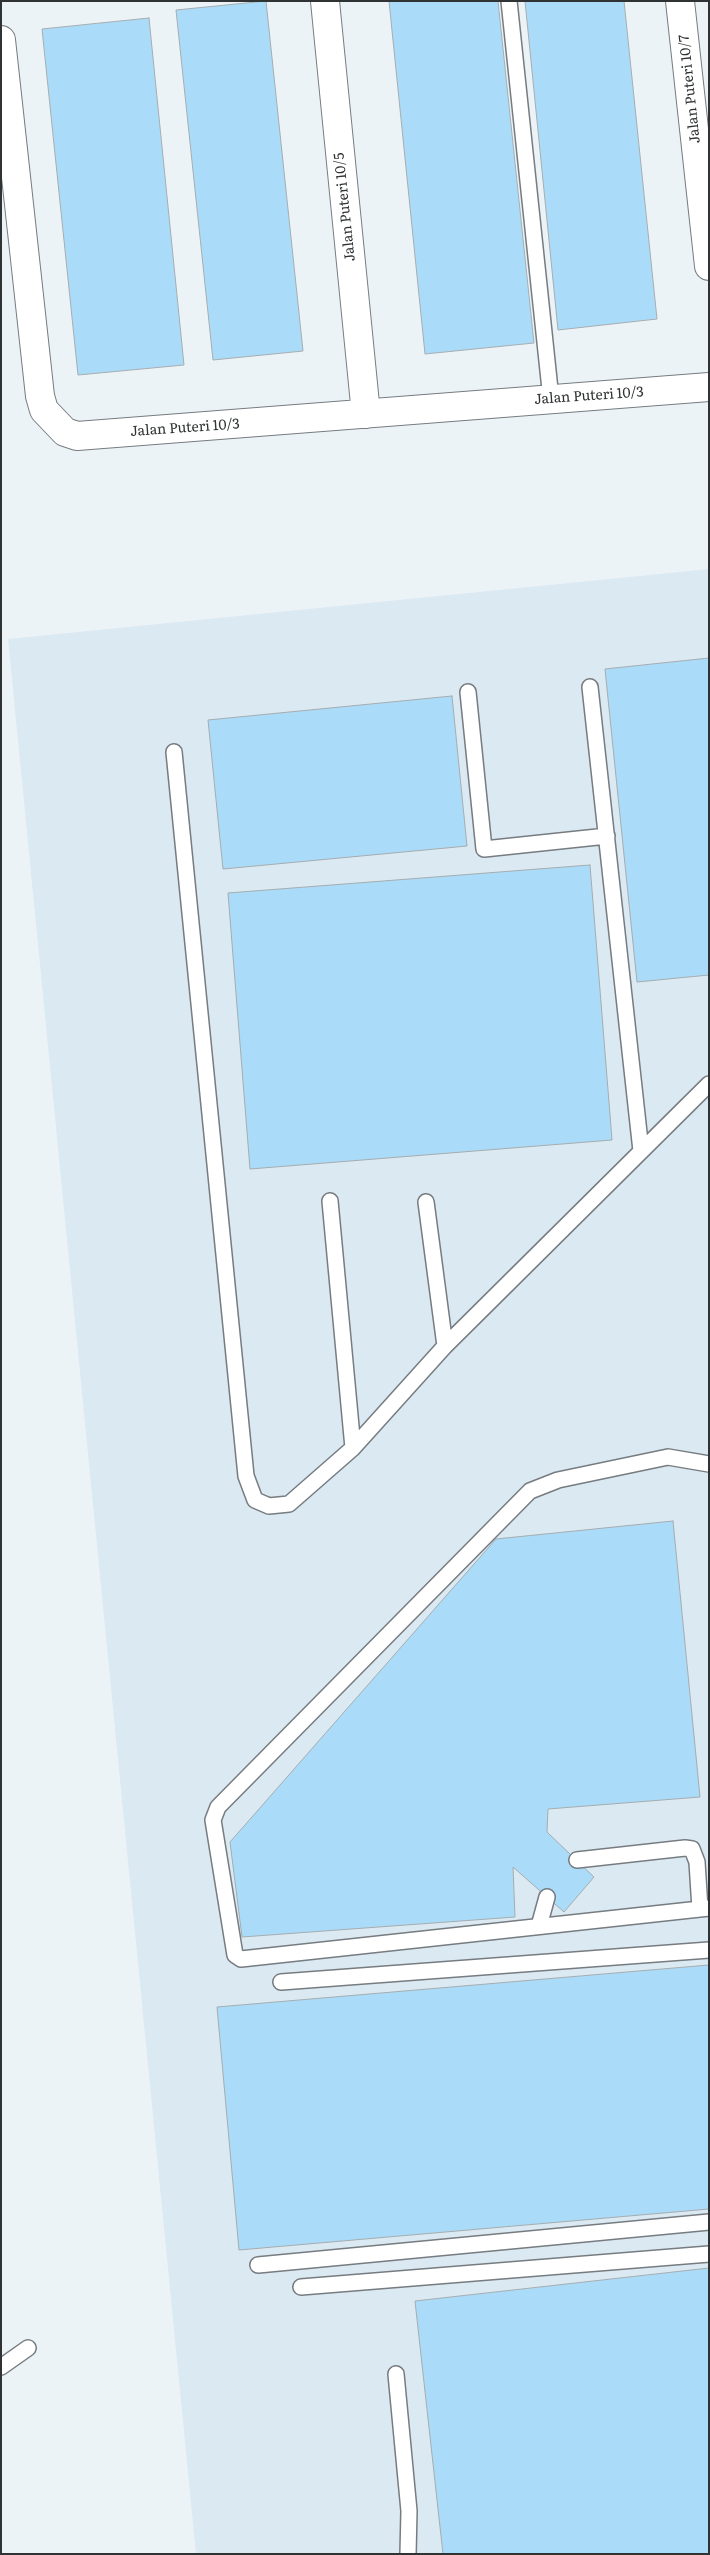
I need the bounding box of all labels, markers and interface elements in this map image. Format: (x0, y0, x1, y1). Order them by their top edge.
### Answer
street label: Jalan Puteri 10/7 (676, 34, 704, 144)
street label: Jalan Puteri 10/5 (331, 152, 359, 262)
street label: Jalan Puteri 10/3 (534, 384, 644, 408)
street label: Jalan Puteri 10/3 (130, 416, 240, 440)

